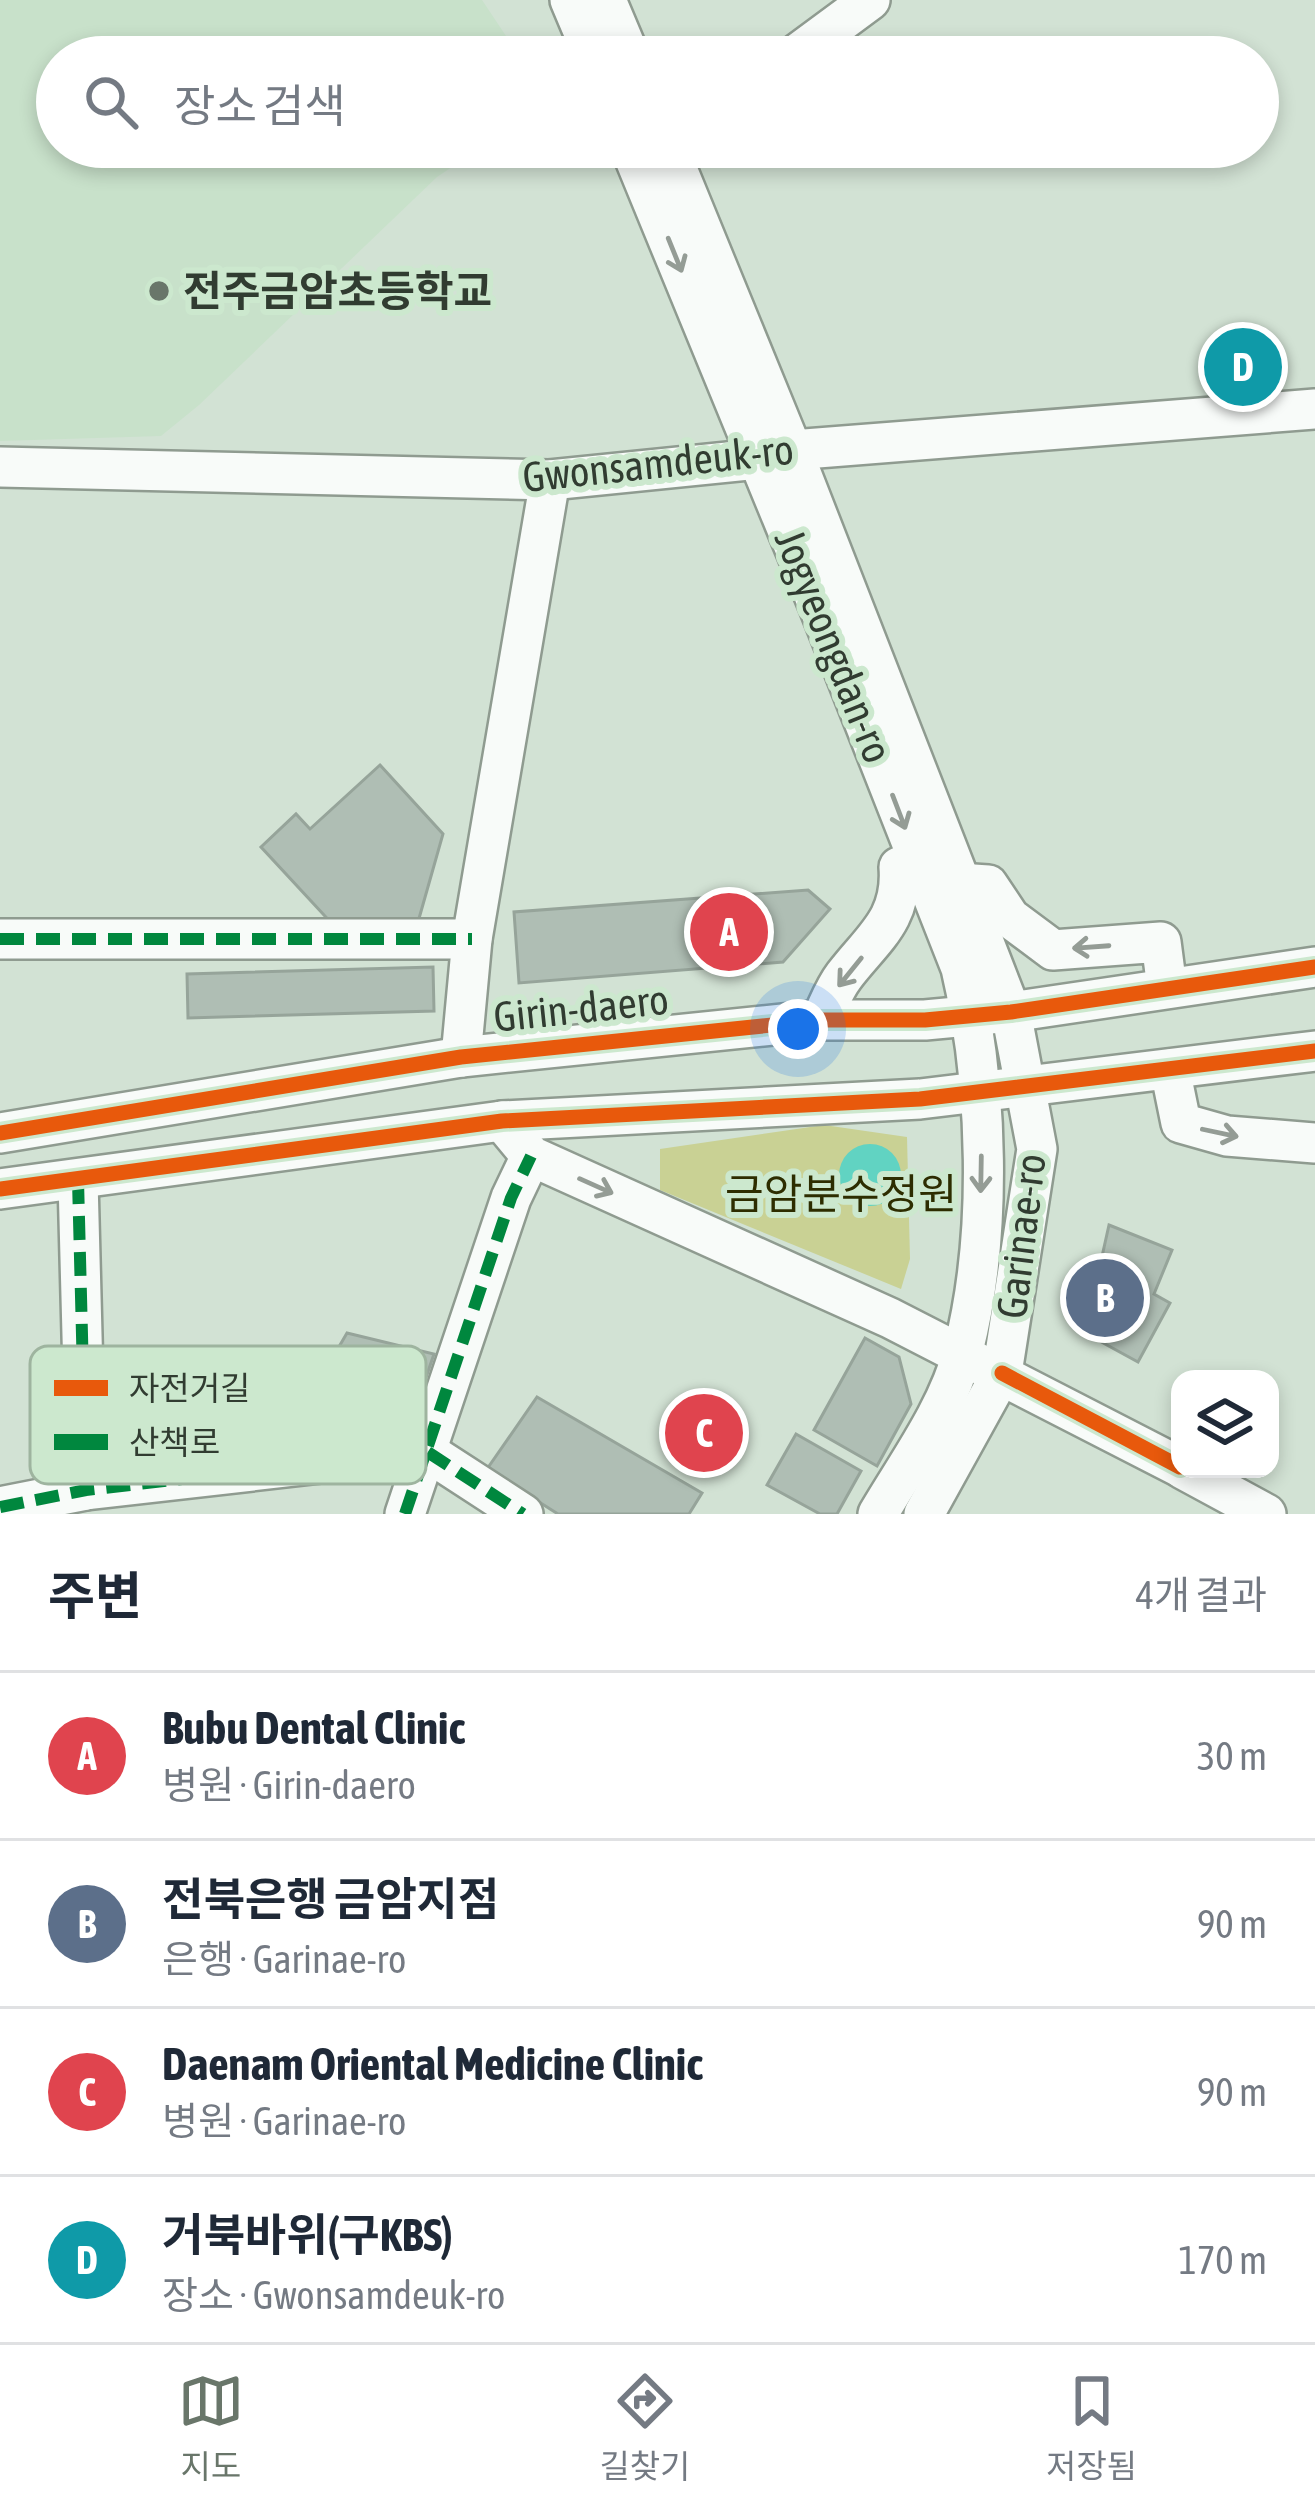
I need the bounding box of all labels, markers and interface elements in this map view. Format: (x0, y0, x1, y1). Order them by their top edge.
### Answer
search box (36, 36, 1279, 168)
icon: search (78, 69, 144, 135)
text: 장소 검색 (174, 80, 346, 132)
one-way arrow (666, 236, 687, 273)
place label: 전주금암초등학교 (183, 267, 492, 315)
marker: 전주금암초등학교 (146, 278, 172, 304)
pin: D (1204, 322, 1282, 412)
street label: Gwonsamdeuk-ro (520, 425, 796, 501)
street label: Jogyeongdan-ro (766, 523, 902, 769)
one-way arrow (890, 792, 912, 829)
pin: A (690, 887, 768, 977)
one-way arrow (1072, 936, 1111, 959)
one-way arrow (837, 956, 864, 987)
street label: Girin-daero (491, 975, 671, 1041)
your location (768, 999, 828, 1059)
one-way arrow (1200, 1122, 1238, 1145)
street label: Garinae-ro (987, 1151, 1055, 1321)
one-way arrow (969, 1154, 992, 1193)
park label: 금암분수정원 (725, 1170, 957, 1218)
one-way arrow (577, 1176, 613, 1198)
pin: B (1066, 1253, 1144, 1343)
legend (30, 1346, 426, 1484)
text: 자전거길 (129, 1369, 250, 1407)
map controls (1171, 1370, 1279, 1478)
button: layers (1171, 1370, 1279, 1478)
pin: C (665, 1388, 743, 1478)
text: 산책로 (129, 1423, 220, 1461)
text: 주변 (48, 1566, 142, 1625)
text: 4개 결과 (1136, 1573, 1267, 1617)
text: Bubu Dental Clinic (162, 1702, 465, 1754)
text: A (77, 1734, 97, 1778)
text: 30 m (1197, 1734, 1267, 1778)
text: 병원 · Girin-daero (162, 1763, 416, 1807)
text: 전북은행 금암지점 (162, 1873, 499, 1925)
text: B (78, 1902, 96, 1946)
text: 90 m (1197, 1902, 1267, 1946)
text: 은행 · Garinae-ro (162, 1937, 406, 1981)
text: Daenam Oriental Medicine Clinic (162, 2038, 703, 2090)
text: C (78, 2070, 96, 2114)
text: 90 m (1197, 2070, 1267, 2114)
text: 병원 · Garinae-ro (162, 2099, 406, 2143)
text: 거북바위(구KBS) (162, 2209, 453, 2261)
text: D (76, 2238, 98, 2282)
text: 170 m (1179, 2238, 1267, 2282)
text: 장소 · Gwonsamdeuk-ro (162, 2273, 505, 2317)
tab: 지도 (178, 2368, 244, 2488)
tab: 길찾기 (599, 2368, 690, 2488)
tab: 저장됨 (1046, 2368, 1137, 2488)

